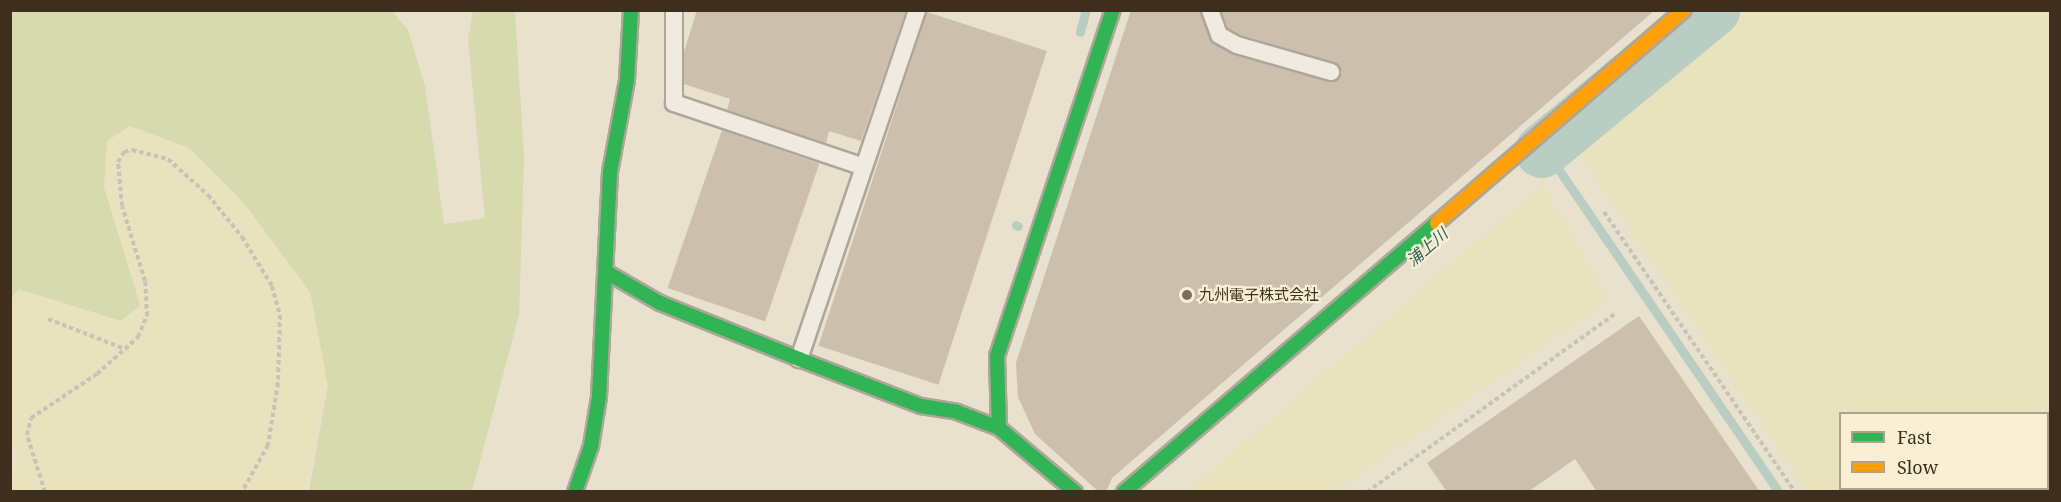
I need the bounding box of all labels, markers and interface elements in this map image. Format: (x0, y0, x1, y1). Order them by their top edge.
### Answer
water label: 浦上川 (1403, 224, 1451, 270)
place label: 九州電子株式会社 (1199, 286, 1319, 304)
marker: 九州電子株式会社 (1180, 288, 1194, 302)
legend (1839, 412, 2049, 490)
text: Fast (1897, 425, 1932, 449)
text: Slow (1897, 455, 1938, 479)

